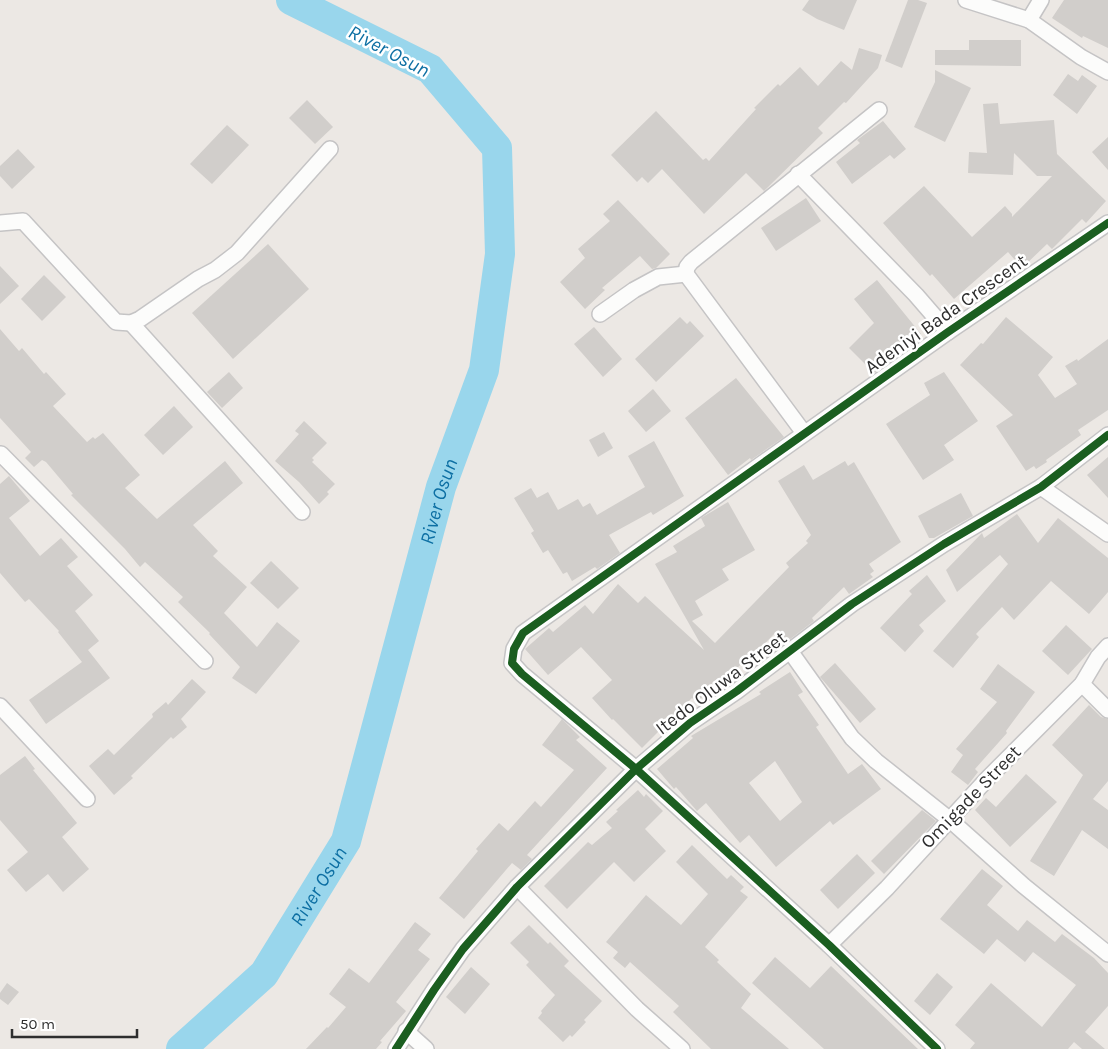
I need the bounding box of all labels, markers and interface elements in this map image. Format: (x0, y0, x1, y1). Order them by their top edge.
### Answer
water label: River Osun (344, 20, 434, 82)
street label: Adeniyi Bada Crescent (861, 250, 1031, 378)
water label: River Osun (415, 455, 462, 547)
street label: Itedo Oluwa Street (651, 627, 791, 739)
street label: Omigade Street (916, 741, 1026, 853)
water label: River Osun (285, 842, 351, 930)
scale bar (12, 1006, 138, 1038)
text: 50 m (20, 1015, 55, 1033)

